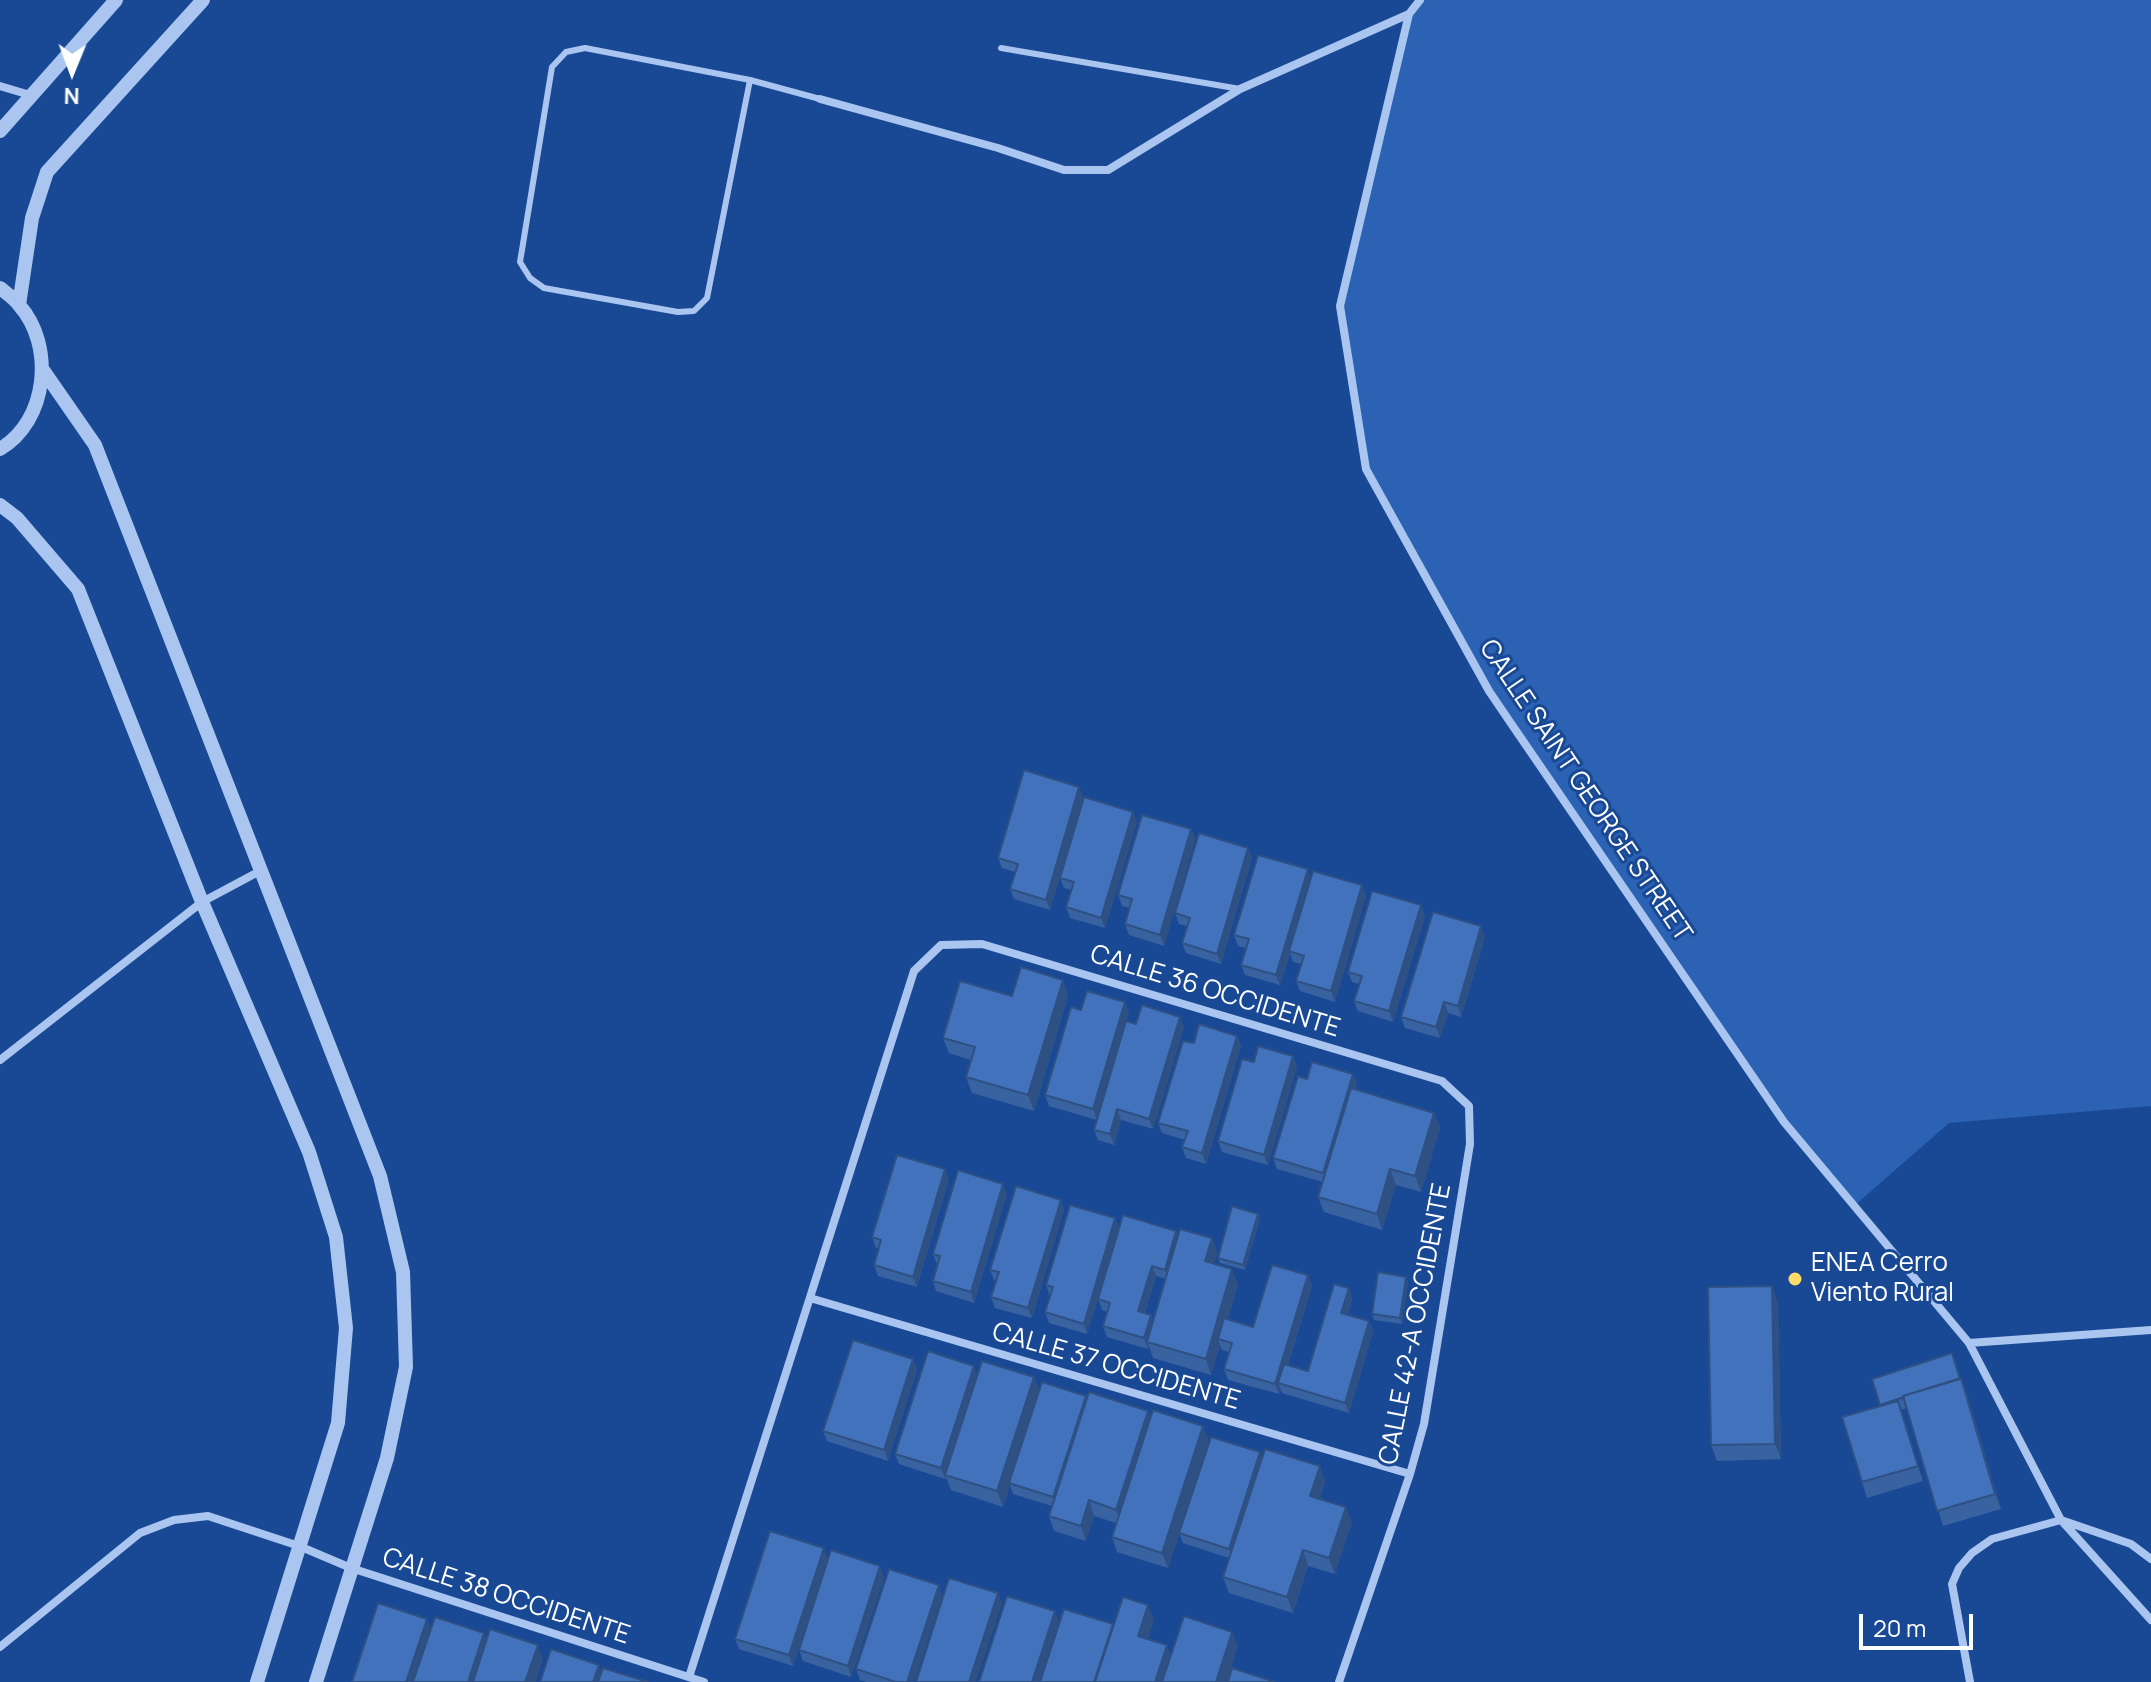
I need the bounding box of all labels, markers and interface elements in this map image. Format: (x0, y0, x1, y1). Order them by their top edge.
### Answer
north arrow (32, 32, 112, 112)
text: N (63, 81, 80, 111)
street label: CALLE SAINT GEORGE STREET (1472, 634, 1698, 948)
street label: CALLE 36 OCCIDENTE (1086, 939, 1344, 1045)
street label: CALLE 42-A OCCIDENTE (1373, 1181, 1459, 1467)
place label: ENEA Cerro Viento Rural (1811, 1248, 1954, 1310)
marker: ENEA Cerro Viento Rural (1786, 1270, 1804, 1288)
street label: CALLE 37 OCCIDENTE (989, 1317, 1243, 1417)
street label: CALLE 38 OCCIDENTE (378, 1542, 634, 1652)
scale bar (1863, 1598, 1977, 1648)
text: 20 m (1873, 1611, 1926, 1644)

